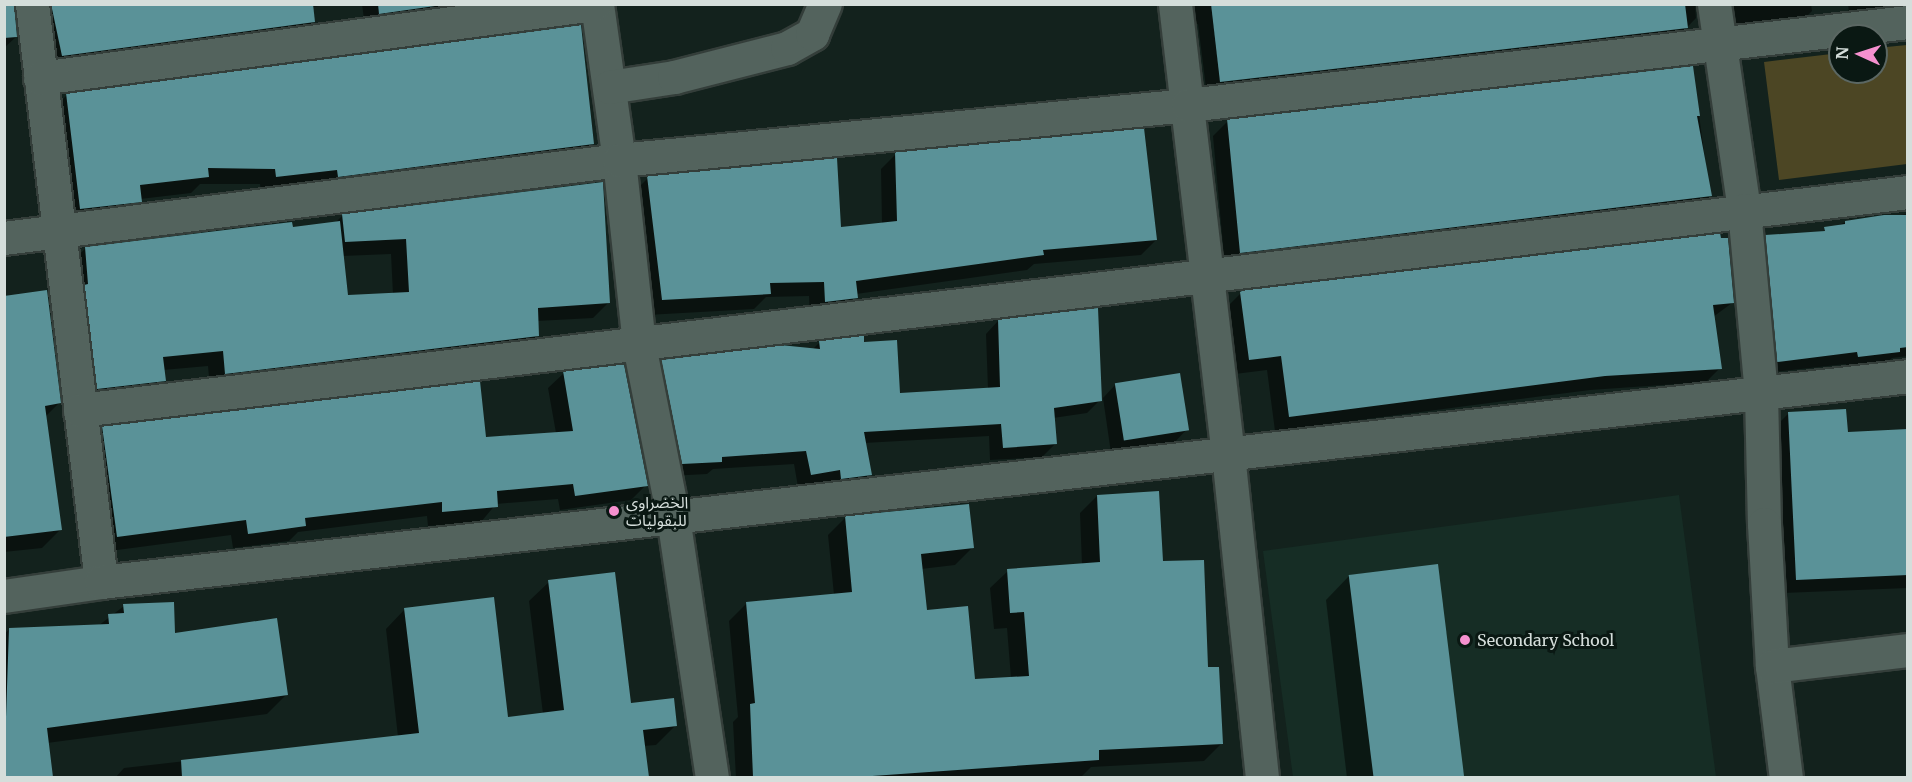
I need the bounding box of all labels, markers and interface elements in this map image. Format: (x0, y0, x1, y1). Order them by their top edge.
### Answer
north arrow (1828, 24, 1888, 84)
text: N (1832, 46, 1852, 60)
place label: الخضراوى للبقوليات (626, 492, 688, 530)
marker: الخضراوى للبقوليات (607, 504, 621, 518)
place label: Secondary School (1477, 630, 1614, 650)
marker: Secondary School (1458, 633, 1472, 647)

